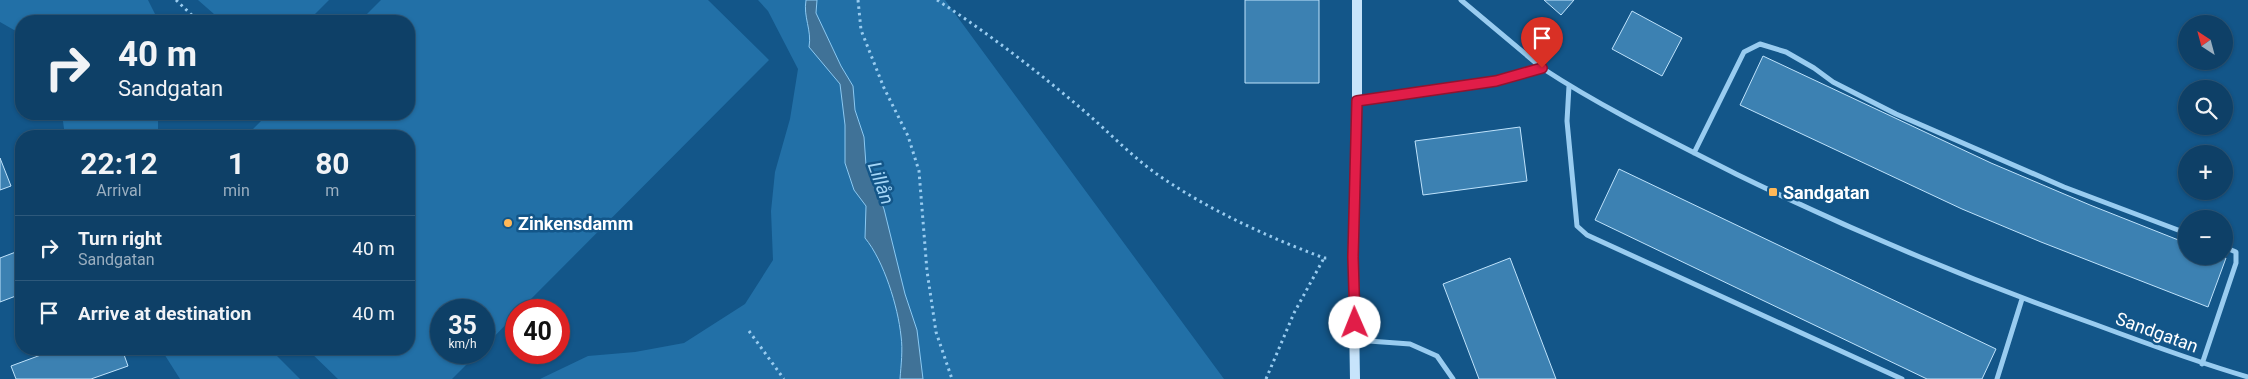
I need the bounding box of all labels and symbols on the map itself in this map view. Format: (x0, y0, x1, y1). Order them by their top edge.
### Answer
north arrow (2178, 15, 2232, 70)
pin (1521, 17, 1563, 68)
water label: Lillån (863, 159, 899, 207)
place label: Sandgatan (1783, 182, 1870, 203)
marker: Sandgatan (1767, 186, 1779, 198)
place label: Zinkensdamm (518, 213, 633, 234)
marker: Zinkensdamm (502, 217, 514, 229)
position arrow (1328, 296, 1380, 348)
speed limit sign: 40 (505, 299, 570, 364)
street label: Sandgatan (2113, 307, 2201, 357)

